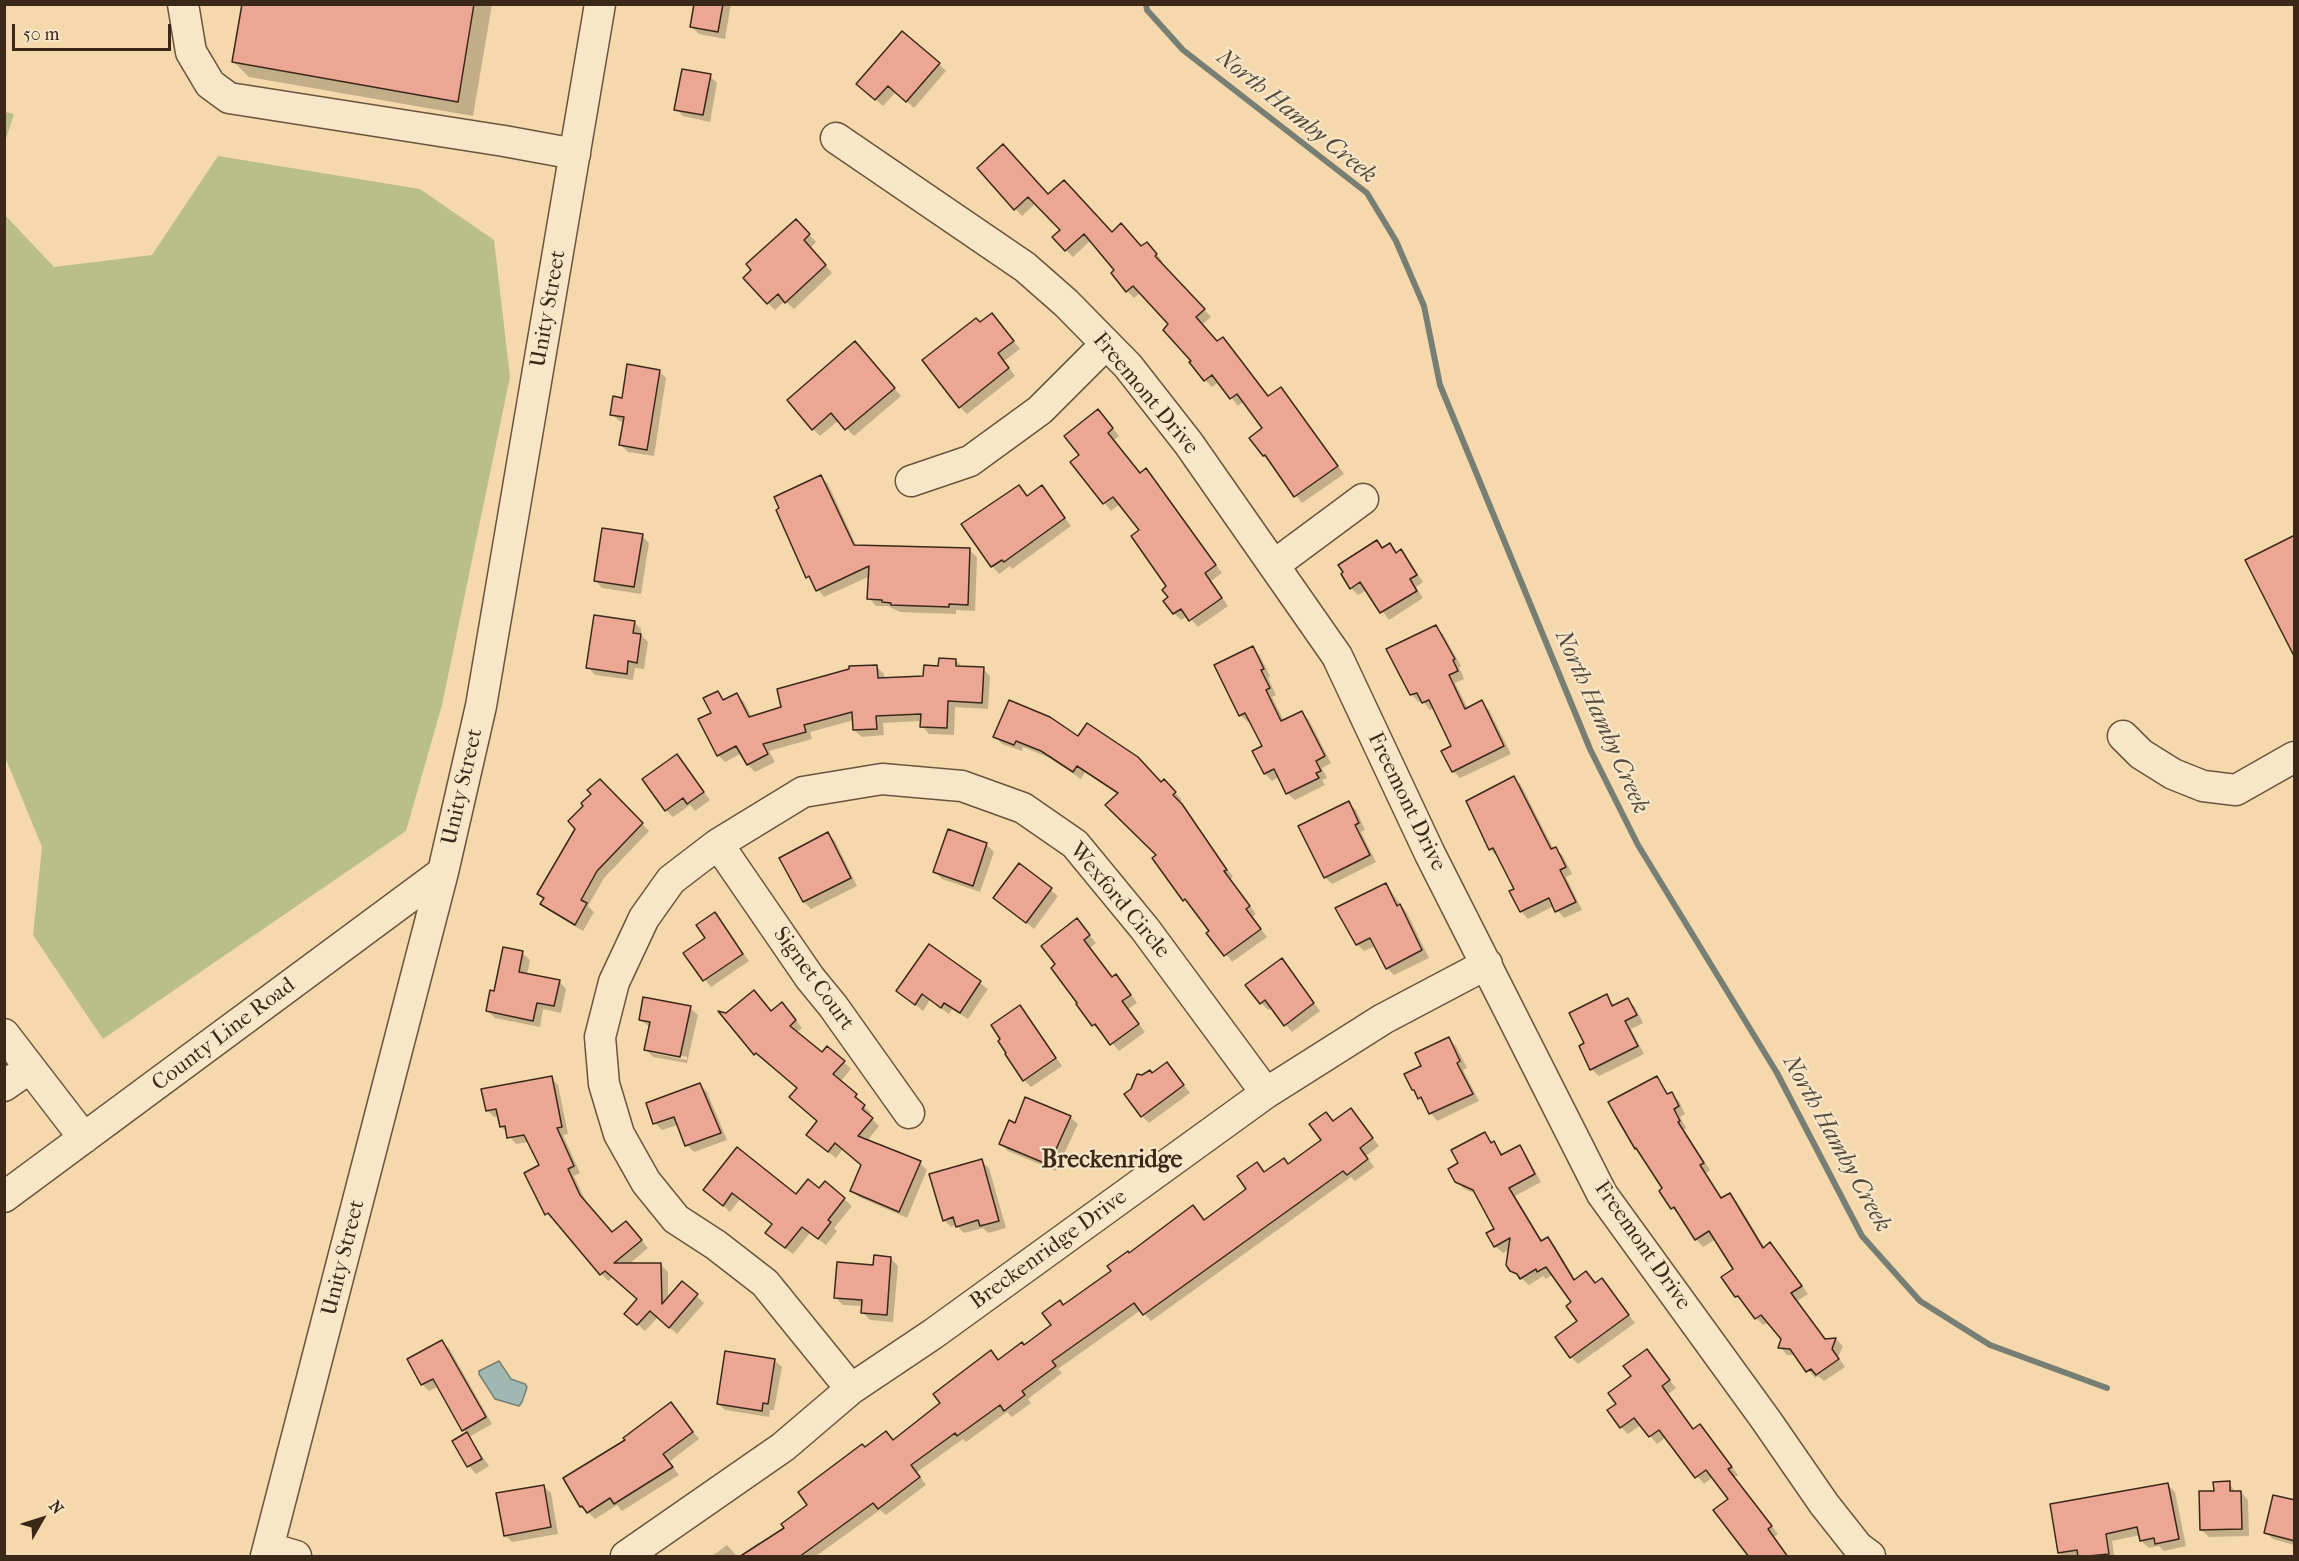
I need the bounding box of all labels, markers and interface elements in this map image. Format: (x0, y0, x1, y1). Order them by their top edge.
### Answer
scale bar (15, 12, 174, 50)
text: 50 m (23, 24, 59, 45)
water label: North Hamby Creek (1210, 43, 1382, 191)
street label: Unity Street (526, 248, 572, 370)
street label: Freemont Drive (1086, 328, 1204, 460)
water label: North Hamby Creek (1548, 626, 1654, 818)
street label: Unity Street (437, 726, 489, 848)
street label: Freemont Drive (1361, 728, 1451, 876)
street label: Wexford Circle (1063, 838, 1175, 964)
street label: Signet Court (767, 922, 859, 1036)
street label: County Line Road (147, 973, 301, 1097)
water label: North Hamby Creek (1775, 1050, 1897, 1238)
district label: Breckenridge (1042, 1147, 1182, 1175)
street label: Freemont Drive (1588, 1177, 1696, 1315)
street label: Breckenridge Drive (965, 1184, 1133, 1316)
street label: Unity Street (317, 1197, 371, 1319)
north arrow (12, 1489, 72, 1549)
text: N (45, 1497, 68, 1518)

